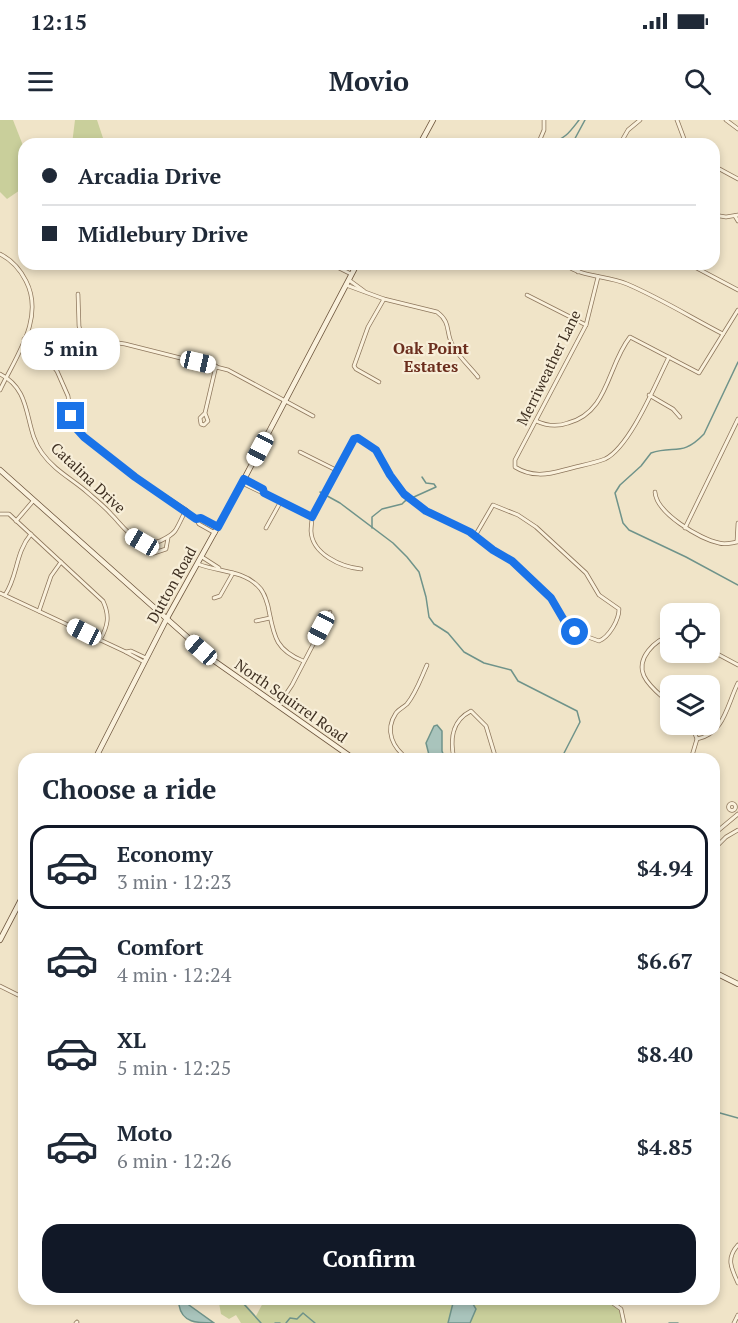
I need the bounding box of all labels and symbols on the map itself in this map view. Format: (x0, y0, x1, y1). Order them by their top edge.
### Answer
street label: Merriweather Lane (511, 307, 585, 429)
callout: 5 min (22, 329, 121, 371)
district label: Oak Point Estates (393, 337, 470, 377)
car (178, 349, 218, 375)
route end (57, 402, 84, 429)
car (244, 429, 276, 469)
street label: Catalina Drive (47, 437, 130, 517)
car (122, 525, 162, 559)
street label: Dutton Road (142, 543, 200, 626)
car (305, 608, 337, 648)
car (64, 616, 104, 648)
route start (561, 618, 588, 645)
car (182, 631, 220, 669)
street label: North Squirrel Road (231, 654, 352, 747)

